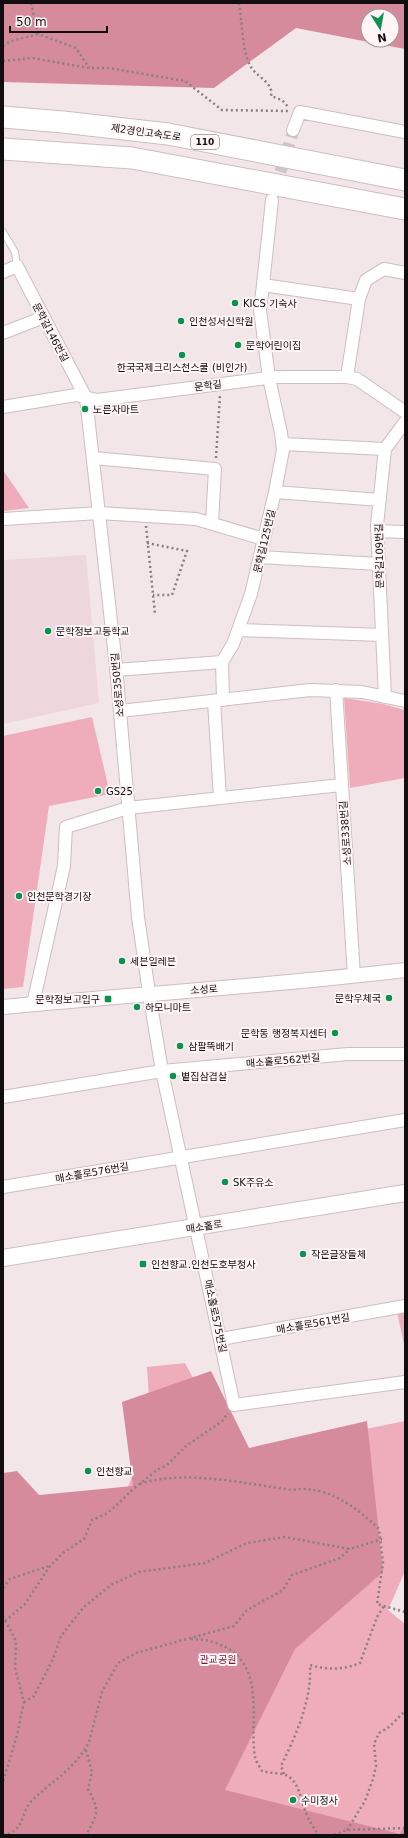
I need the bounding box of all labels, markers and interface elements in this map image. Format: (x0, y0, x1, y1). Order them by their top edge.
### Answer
scale bar (10, 8, 107, 34)
north arrow (360, 8, 400, 48)
text: 50 m (16, 15, 47, 29)
text: N (376, 30, 388, 45)
street label: 제2경인고속도로 (110, 122, 182, 143)
road number: 110 (191, 135, 219, 149)
marker: KICS 기숙사 (230, 298, 240, 308)
place label: KICS 기숙사 (243, 298, 297, 309)
street label: 문학길146번길 (30, 301, 71, 364)
marker: 인천성서신학원 (176, 316, 186, 326)
place label: 인천성서신학원 (189, 316, 253, 327)
marker: 문학어린이집 (233, 340, 243, 350)
place label: 문학어린이집 (246, 340, 301, 351)
marker: 한국국제크리스천스쿨 (비인가) (177, 350, 187, 360)
place label: 한국국제크리스천스쿨 (비인가) (117, 362, 247, 373)
street label: 문학길 (194, 378, 222, 393)
marker: 노른자마트 (80, 404, 90, 414)
place label: 노른자마트 (93, 404, 139, 415)
street label: 문학길125번길 (252, 508, 277, 574)
street label: 문학길109번길 (373, 523, 386, 589)
marker: 문학정보고등학교 (43, 626, 53, 636)
place label: 문학정보고등학교 (56, 626, 130, 637)
street label: 소성로350번길 (109, 652, 126, 718)
marker: GS25 (93, 786, 103, 796)
place label: GS25 (106, 786, 133, 797)
street label: 소성로338번길 (338, 800, 353, 866)
marker: 인천문학경기장 (14, 891, 24, 901)
place label: 인천문학경기장 (27, 891, 91, 902)
marker: 세븐일레븐 (117, 956, 127, 966)
place label: 세븐일레븐 (130, 956, 176, 967)
street label: 소성로 (190, 983, 218, 996)
place label: 문학우체국 (335, 993, 381, 1004)
marker: 문학우체국 (384, 993, 394, 1003)
place label: 문학정보고입구 (36, 994, 100, 1005)
marker: 문학정보고입구 (103, 994, 113, 1004)
marker: 하모니마트 (132, 1002, 142, 1012)
place label: 하모니마트 (145, 1002, 191, 1013)
place label: 문학동 행정복지센터 (241, 1028, 327, 1039)
marker: 문학동 행정복지센터 (330, 1028, 340, 1038)
marker: 삼팔뚝배기 (175, 1041, 185, 1051)
place label: 삼팔뚝배기 (188, 1041, 234, 1052)
street label: 매소홀로562번길 (246, 1052, 321, 1069)
marker: 볕집삼겹살 (168, 1071, 178, 1081)
place label: 볕집삼겹살 (181, 1071, 228, 1082)
street label: 매소홀로576번길 (55, 1161, 130, 1184)
marker: SK주유소 (220, 1177, 230, 1187)
place label: SK주유소 (233, 1177, 274, 1188)
street label: 매소홀로 (185, 1218, 223, 1235)
marker: 작은글장돌체 (298, 1249, 308, 1259)
place label: 작은글장돌체 (311, 1249, 366, 1260)
marker: 인천향교.인천도호부청사 (138, 1259, 148, 1269)
place label: 인천향교.인천도호부청사 (151, 1259, 256, 1270)
street label: 매소홀로575번길 (202, 1279, 229, 1354)
street label: 매소홀로561번길 (276, 1312, 351, 1335)
marker: 인천향교 (83, 1466, 93, 1476)
place label: 인천향교 (96, 1466, 133, 1477)
park label: 관교공원 (200, 1654, 236, 1665)
marker: 수미정사 (288, 1795, 298, 1805)
place label: 수미정사 (301, 1795, 339, 1806)

